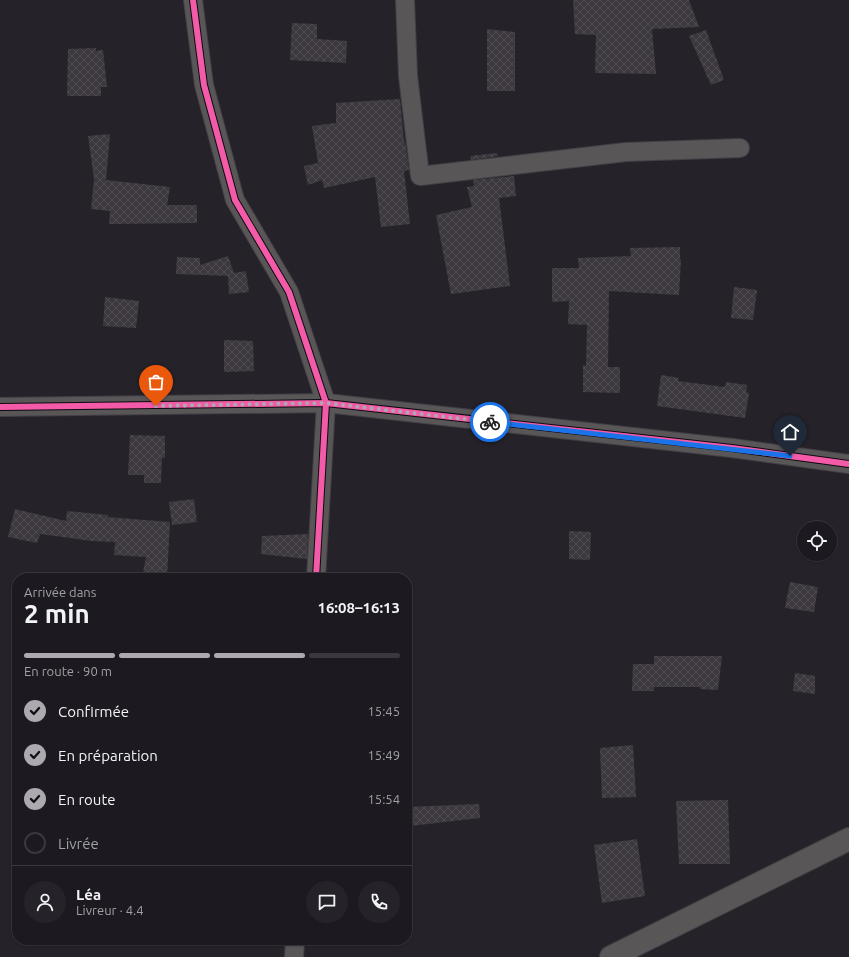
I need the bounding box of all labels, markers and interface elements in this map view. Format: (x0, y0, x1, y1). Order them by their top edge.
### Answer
pin (139, 365, 173, 406)
icon: bag (145, 371, 167, 393)
courier (470, 402, 510, 442)
icon: bike (479, 411, 501, 433)
pin (773, 415, 807, 456)
icon: home (779, 421, 801, 443)
map controls (797, 521, 837, 561)
button: locate (797, 521, 837, 561)
text: Arrivée dans (24, 585, 96, 599)
text: 2 min (24, 599, 90, 628)
text: 16:08–16:13 (317, 599, 400, 616)
text: En route · 90 m (24, 664, 112, 678)
icon: check (24, 700, 46, 722)
text: Confirmée (58, 703, 129, 720)
text: 15:45 (367, 704, 400, 718)
icon: check (24, 744, 46, 766)
text: En préparation (58, 747, 158, 764)
text: 15:49 (367, 748, 400, 762)
icon: check (24, 788, 46, 810)
text: En route (58, 791, 116, 808)
text: 15:54 (367, 792, 400, 806)
text: Livrée (58, 835, 99, 852)
button: person (24, 881, 66, 923)
button: chat (306, 881, 348, 923)
button: phone (358, 881, 400, 923)
text: Léa (76, 886, 101, 903)
text: Livreur · 4.4 (76, 903, 144, 917)

